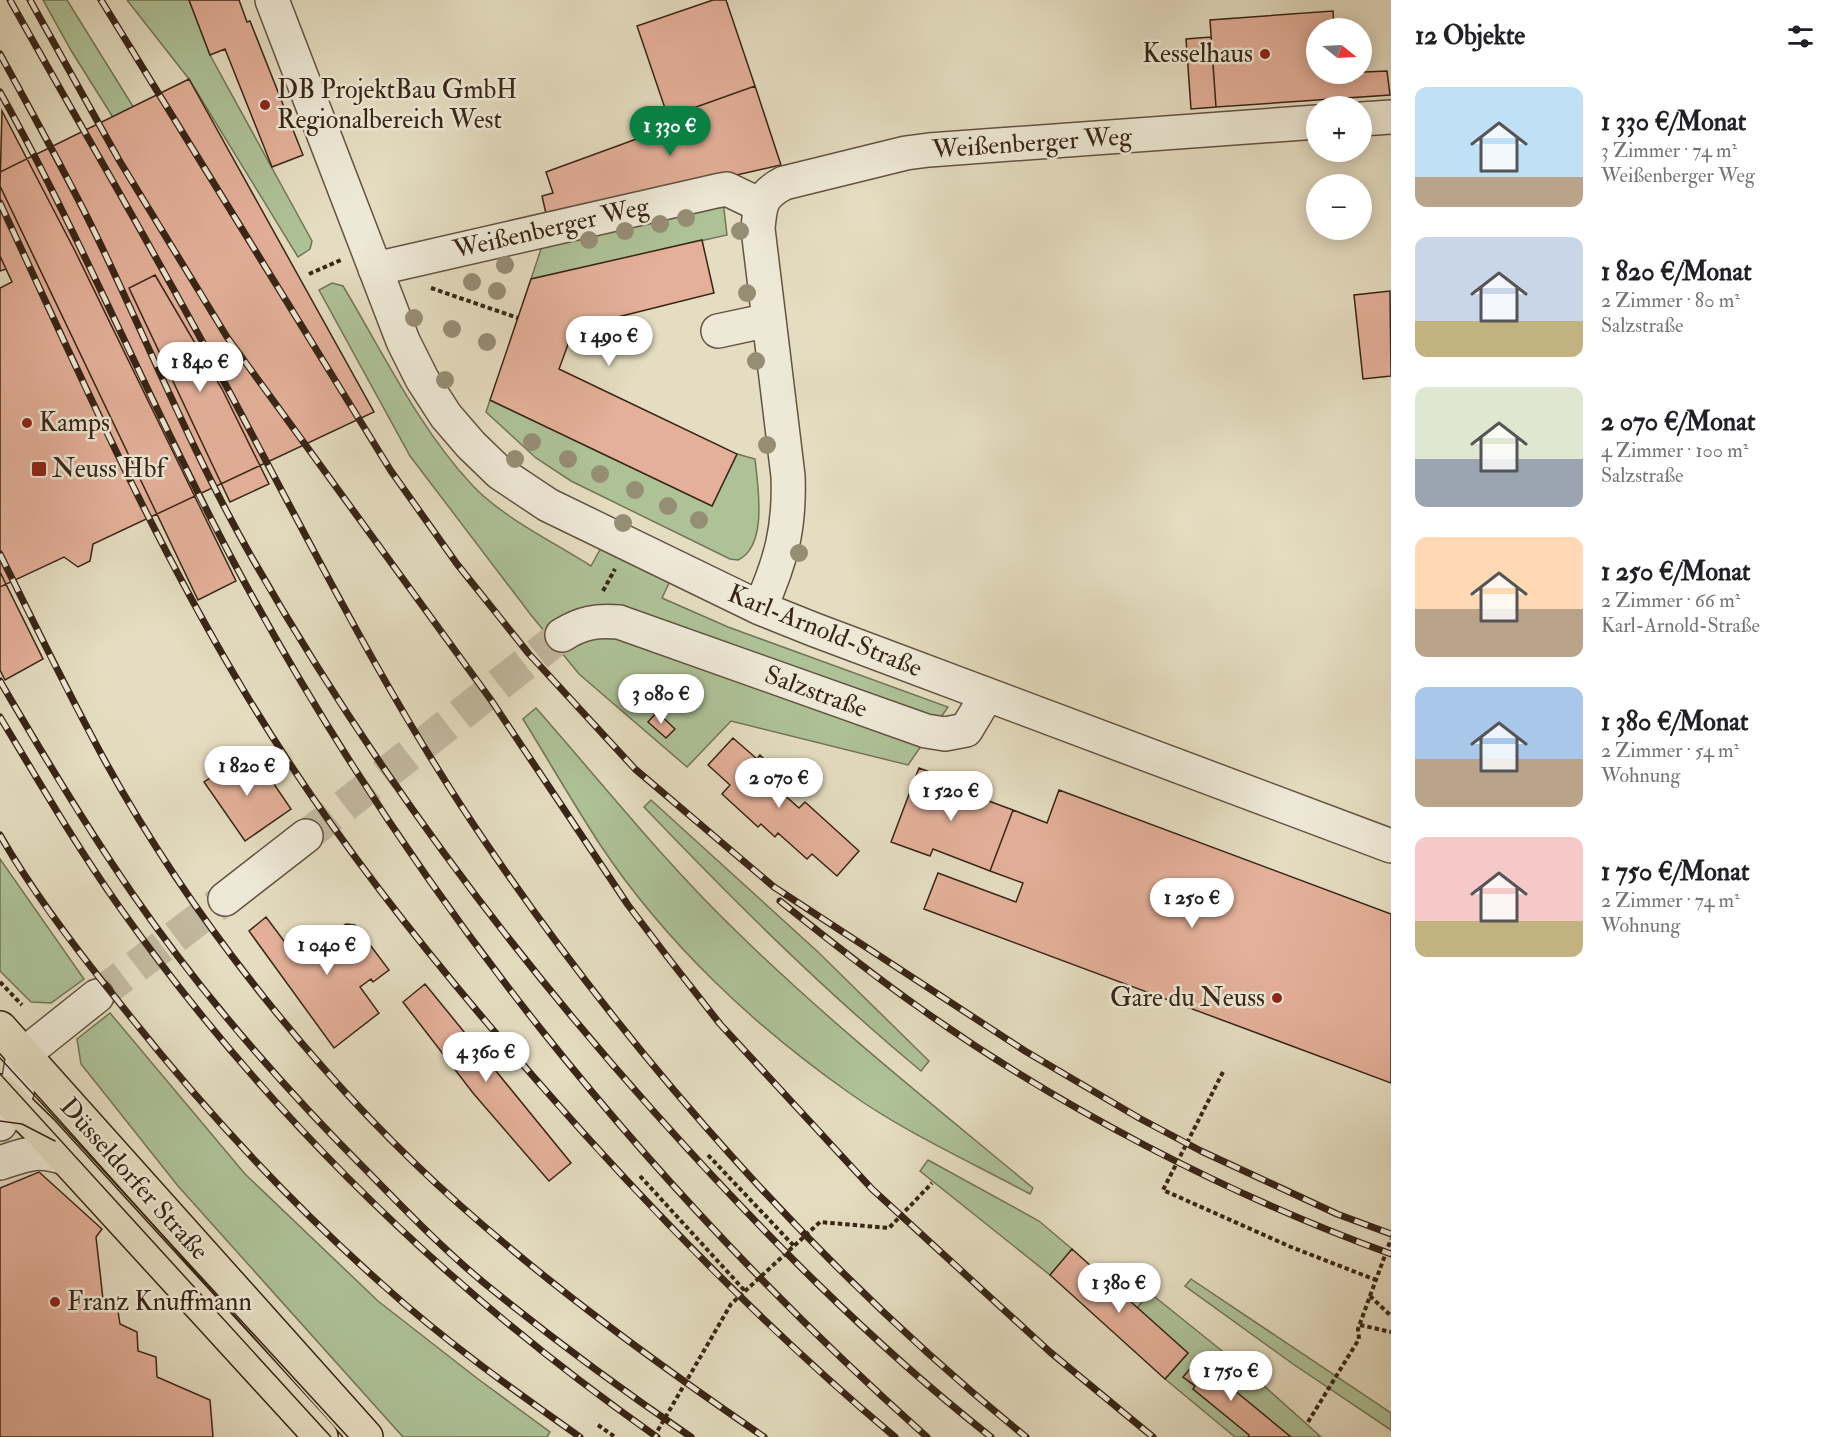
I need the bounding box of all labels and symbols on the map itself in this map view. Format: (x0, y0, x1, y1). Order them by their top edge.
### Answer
north arrow (1306, 18, 1372, 84)
place label: Kesselhaus (1142, 38, 1253, 70)
marker: Kesselhaus (1258, 47, 1272, 61)
place label: DB ProjektBau GmbH Regionalbereich West (277, 74, 517, 136)
marker: DB ProjektBau GmbH Regionalbereich West (258, 98, 272, 112)
pin: 1 330 € (615, 106, 725, 157)
street label: Weißenberger Weg (930, 120, 1134, 166)
street label: Weißenberger Weg (449, 190, 653, 266)
pin: 1 490 € (554, 316, 664, 367)
pin: 1 840 € (145, 342, 255, 393)
place label: Kamps (39, 407, 110, 440)
marker: Kamps (20, 416, 34, 430)
place label: Neuss Hbf (52, 453, 168, 485)
marker: Neuss Hbf (30, 460, 48, 478)
street label: Karl-Arnold-Straße (723, 577, 927, 685)
street label: Salzstraße (760, 659, 872, 725)
pin: 3 080 € (606, 674, 716, 725)
pin: 1 820 € (192, 746, 302, 797)
pin: 2 070 € (724, 758, 834, 809)
pin: 1 520 € (896, 771, 1006, 822)
pin: 1 250 € (1137, 878, 1247, 929)
pin: 1 040 € (272, 925, 382, 976)
place label: Gare du Neuss (1110, 982, 1265, 1014)
marker: Gare du Neuss (1270, 991, 1284, 1005)
pin: 4 360 € (431, 1032, 541, 1083)
street label: Düsseldorfer Straße (53, 1091, 215, 1267)
pin: 1 380 € (1064, 1263, 1174, 1314)
place label: Franz Knuffmann (67, 1286, 252, 1318)
marker: Franz Knuffmann (48, 1295, 62, 1309)
pin: 1 750 € (1176, 1351, 1286, 1402)

